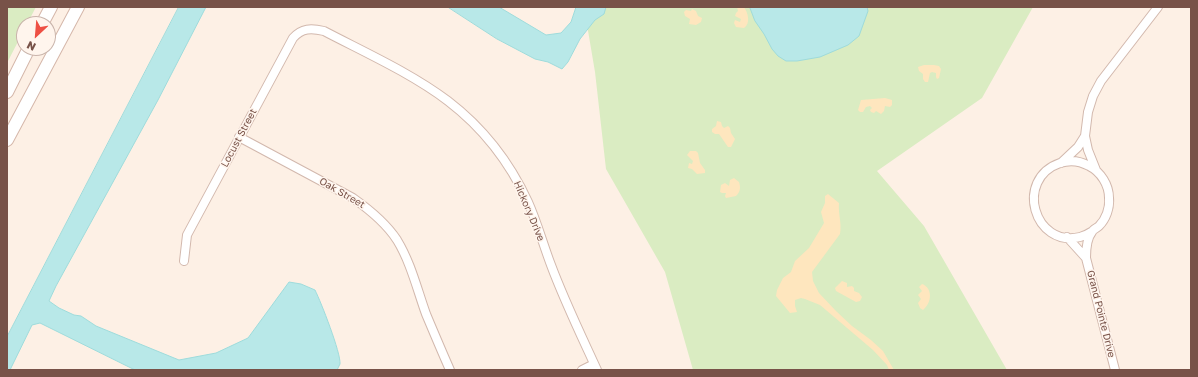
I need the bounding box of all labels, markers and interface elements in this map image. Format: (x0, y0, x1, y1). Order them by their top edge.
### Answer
north arrow (16, 16, 56, 56)
text: N (24, 39, 38, 54)
street label: Locust Street (219, 107, 259, 169)
street label: Oak Street (317, 175, 367, 211)
street label: Hickory Drive (511, 179, 547, 243)
street label: Grand Pointe Drive (1084, 269, 1118, 359)

